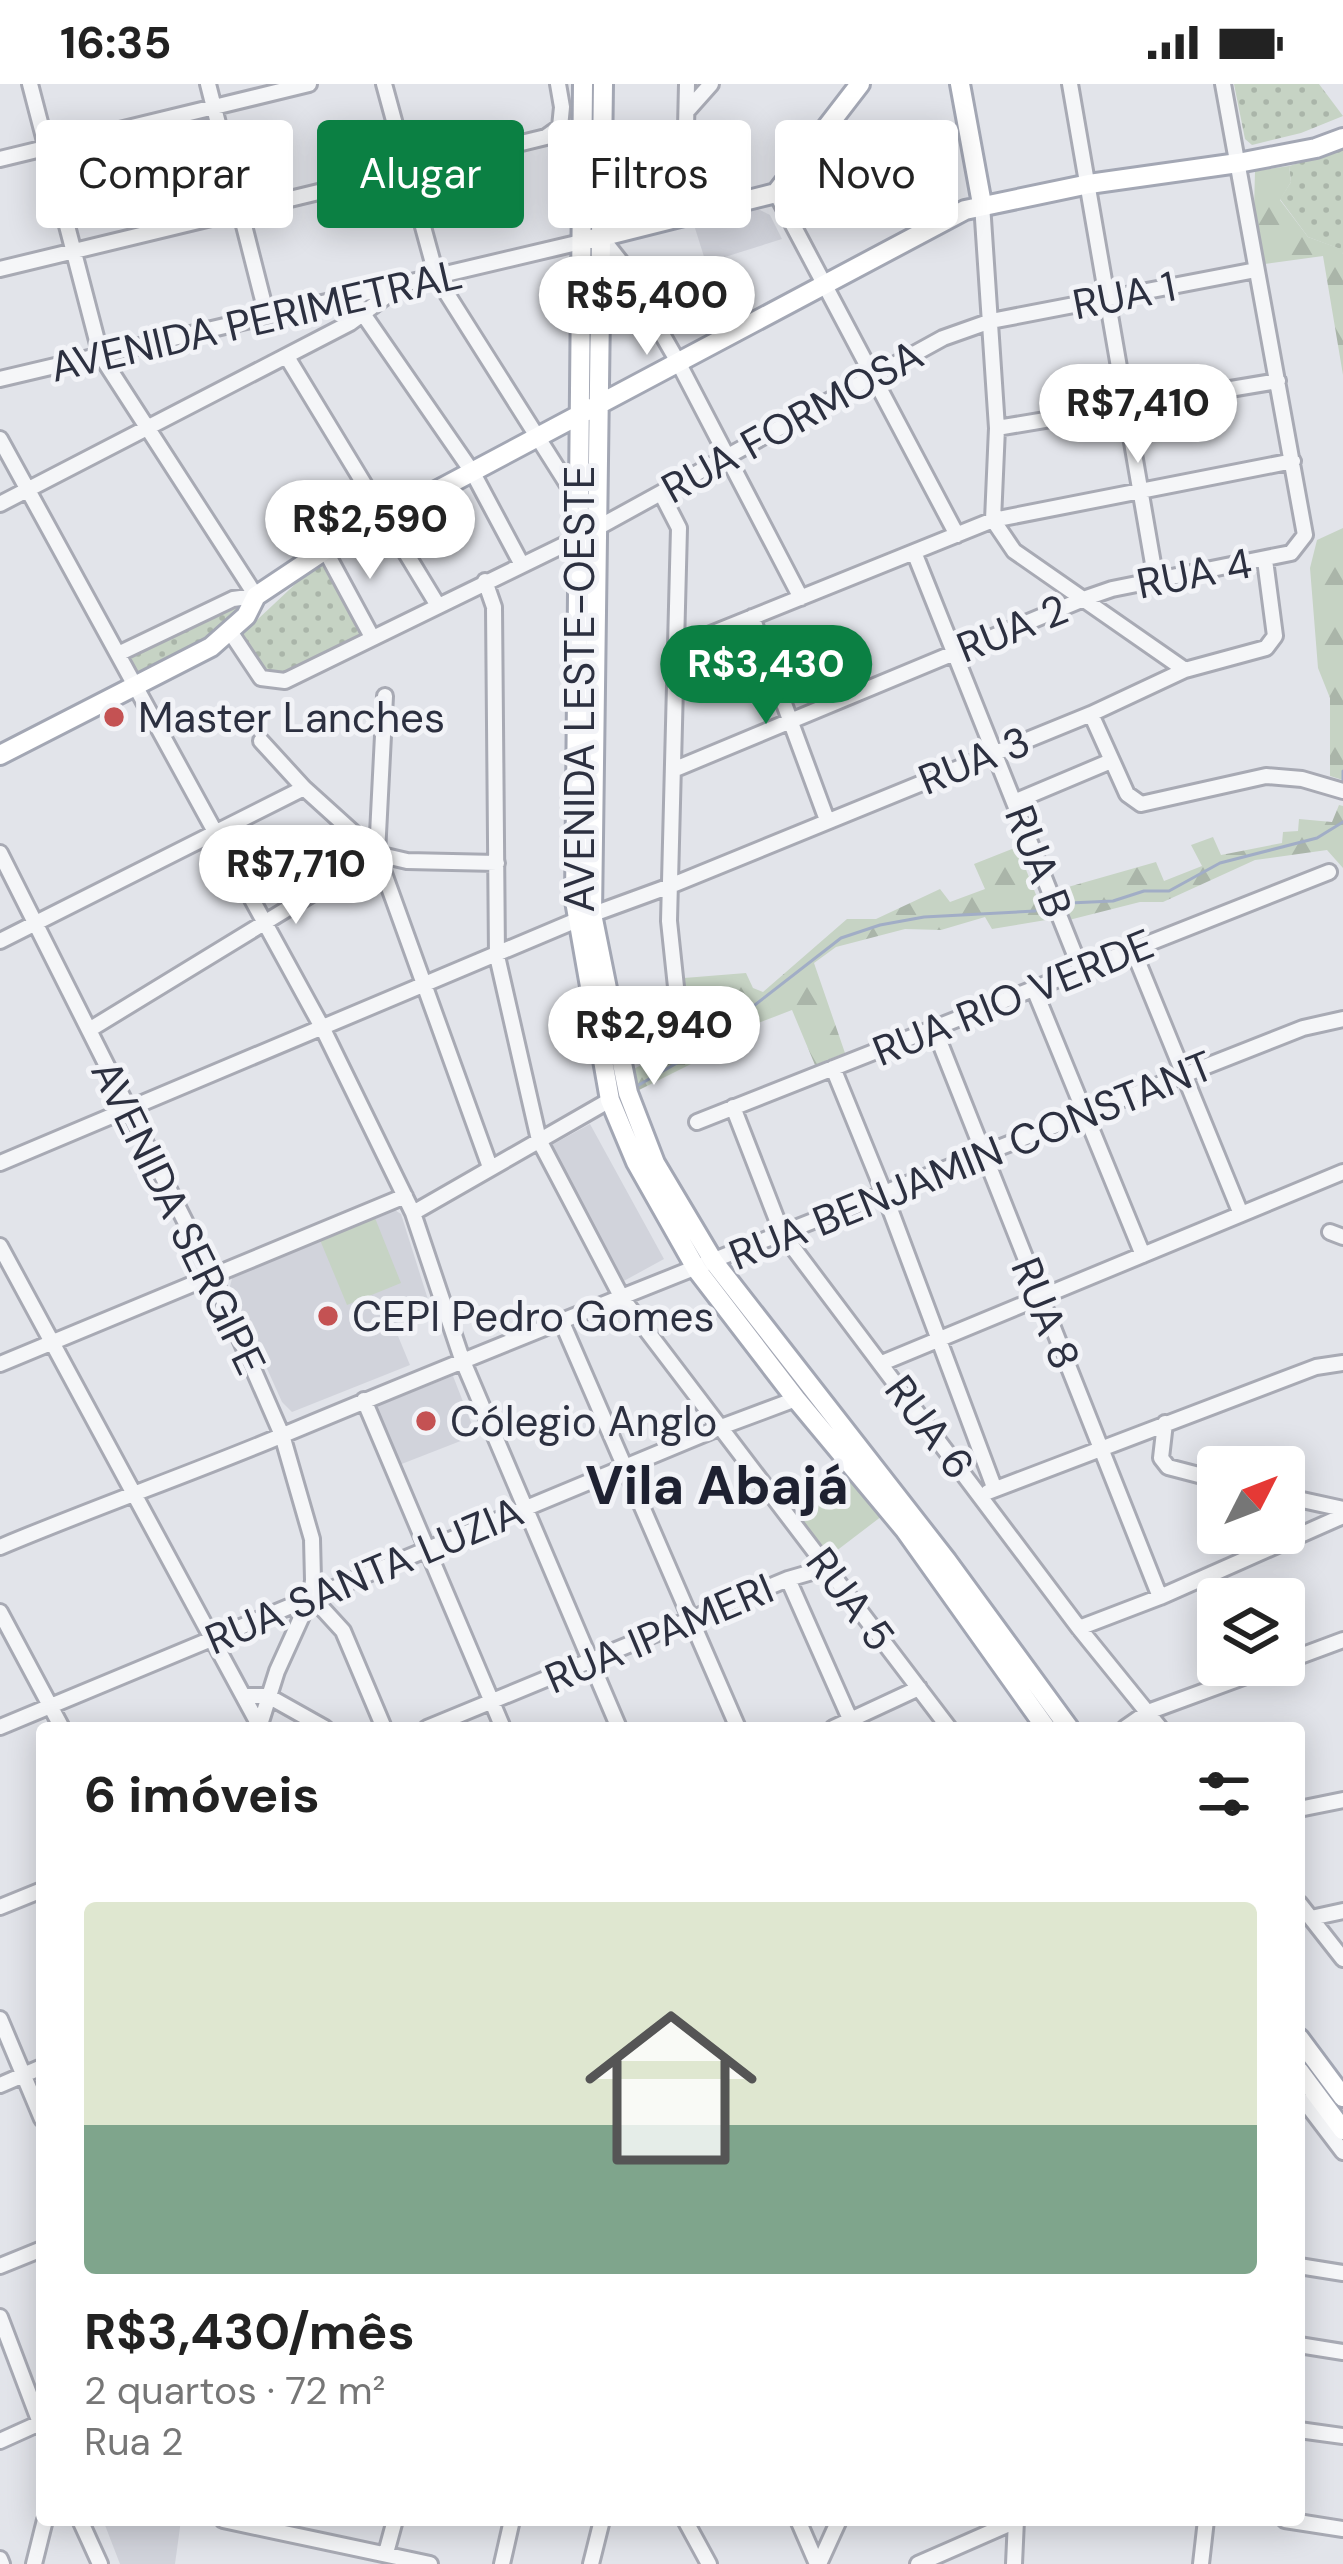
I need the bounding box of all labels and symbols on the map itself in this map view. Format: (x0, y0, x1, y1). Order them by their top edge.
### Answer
street label: AVENIDA PERIMETRAL (45, 246, 467, 395)
pin: R$5,400 (536, 256, 758, 358)
street label: RUA 1 (1068, 259, 1180, 332)
street label: RUA FORMOSA (652, 327, 933, 516)
pin: R$7,410 (1027, 364, 1249, 466)
street label: AVENIDA LESTE-OESTE (552, 465, 607, 913)
pin: R$2,590 (259, 480, 481, 582)
street label: RUA 4 (1132, 535, 1256, 612)
street label: RUA 2 (949, 582, 1076, 675)
pin: R$3,430 (655, 625, 877, 727)
place label: Master Lanches (138, 690, 445, 745)
marker: Master Lanches (101, 704, 127, 730)
street label: RUA 3 (911, 713, 1038, 808)
street label: RUA B (992, 797, 1085, 925)
pin: R$7,710 (185, 825, 407, 927)
street label: RUA RIO VERDE (865, 916, 1162, 1079)
pin: R$2,940 (543, 986, 765, 1088)
street label: RUA BENJAMIN CONSTANT (721, 1038, 1221, 1283)
street label: AVENIDA SERGIPE (79, 1051, 278, 1383)
street label: RUA 8 (998, 1249, 1093, 1377)
place label: CEPI Pedro Gomes (352, 1289, 714, 1344)
marker: CEPI Pedro Gomes (315, 1303, 341, 1329)
street label: RUA 6 (873, 1364, 987, 1490)
place label: Cólegio Anglo (450, 1394, 717, 1449)
marker: Cólegio Anglo (413, 1408, 439, 1434)
north arrow (1197, 1446, 1305, 1554)
district label: Vila Abajá (585, 1450, 849, 1521)
street label: RUA SANTA LUZIA (197, 1484, 531, 1667)
street label: RUA 5 (794, 1536, 907, 1662)
street label: RUA IPAMERI (537, 1561, 782, 1706)

